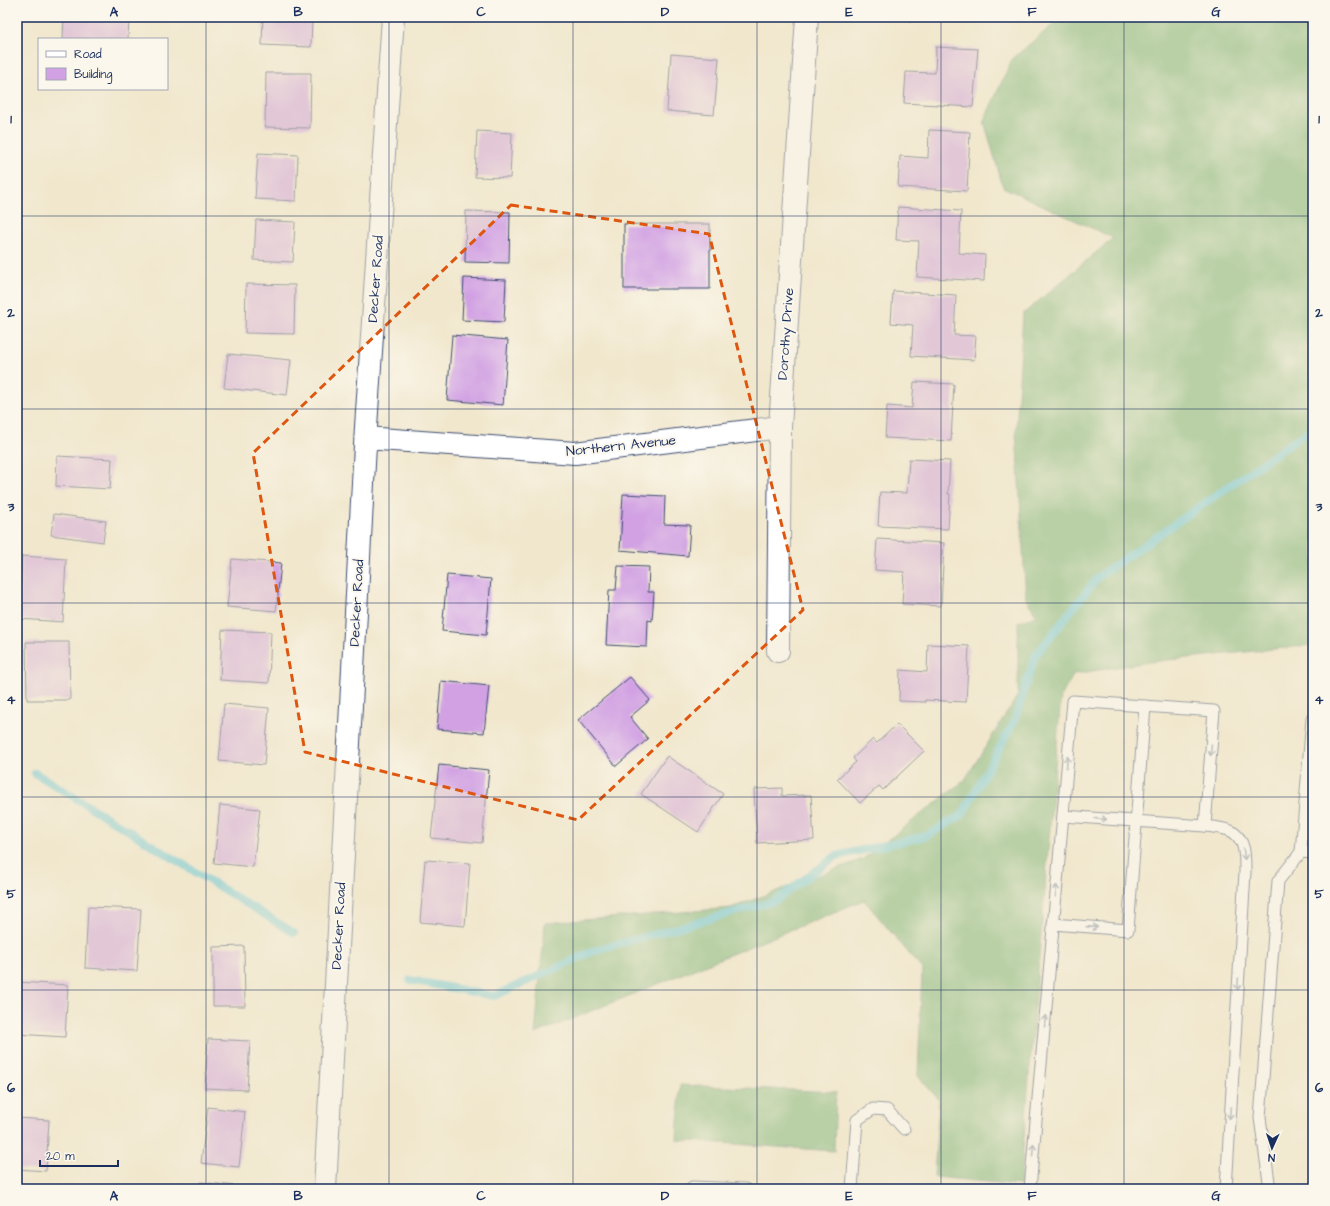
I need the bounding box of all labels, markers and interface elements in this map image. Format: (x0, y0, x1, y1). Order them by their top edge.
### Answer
text: A (110, 3, 119, 21)
text: B (293, 3, 303, 21)
text: C (476, 3, 486, 21)
text: D (661, 3, 670, 21)
text: E (845, 3, 853, 21)
text: F (1027, 3, 1037, 21)
text: G (1211, 3, 1221, 21)
legend (38, 38, 168, 90)
text: Road (74, 46, 102, 63)
text: Building (74, 66, 112, 84)
text: 1 (10, 110, 12, 128)
text: 1 (1318, 110, 1320, 128)
street label: Decker Road (363, 235, 389, 323)
street label: Dorothy Drive (773, 287, 799, 381)
text: 2 (6, 304, 15, 322)
text: 2 (1314, 304, 1323, 322)
street label: Northern Avenue (565, 430, 677, 462)
text: 3 (7, 498, 15, 516)
text: 3 (1315, 498, 1323, 516)
street label: Decker Road (345, 559, 369, 647)
text: 4 (7, 691, 16, 709)
text: 4 (1315, 691, 1324, 709)
one-way arrow (1208, 743, 1215, 756)
one-way arrow (1064, 756, 1071, 769)
one-way arrow (1094, 815, 1107, 822)
one-way arrow (1240, 847, 1248, 860)
street label: Decker Road (327, 882, 351, 970)
text: 5 (6, 885, 16, 903)
one-way arrow (1052, 885, 1060, 898)
text: 5 (1314, 885, 1324, 903)
one-way arrow (1085, 924, 1098, 931)
one-way arrow (1235, 977, 1242, 990)
one-way arrow (1041, 1015, 1048, 1028)
text: 6 (7, 1079, 16, 1097)
text: 6 (1315, 1079, 1324, 1097)
one-way arrow (1227, 1106, 1234, 1119)
north arrow (1252, 1128, 1292, 1168)
scale bar (40, 1142, 118, 1168)
one-way arrow (1030, 1144, 1037, 1157)
text: 20 m (46, 1148, 75, 1165)
text: N (1268, 1150, 1275, 1165)
text: A (110, 1187, 119, 1205)
text: B (293, 1187, 303, 1205)
text: C (476, 1187, 486, 1205)
text: D (661, 1187, 670, 1205)
text: E (845, 1187, 853, 1205)
text: F (1027, 1187, 1037, 1205)
text: G (1211, 1187, 1221, 1205)

